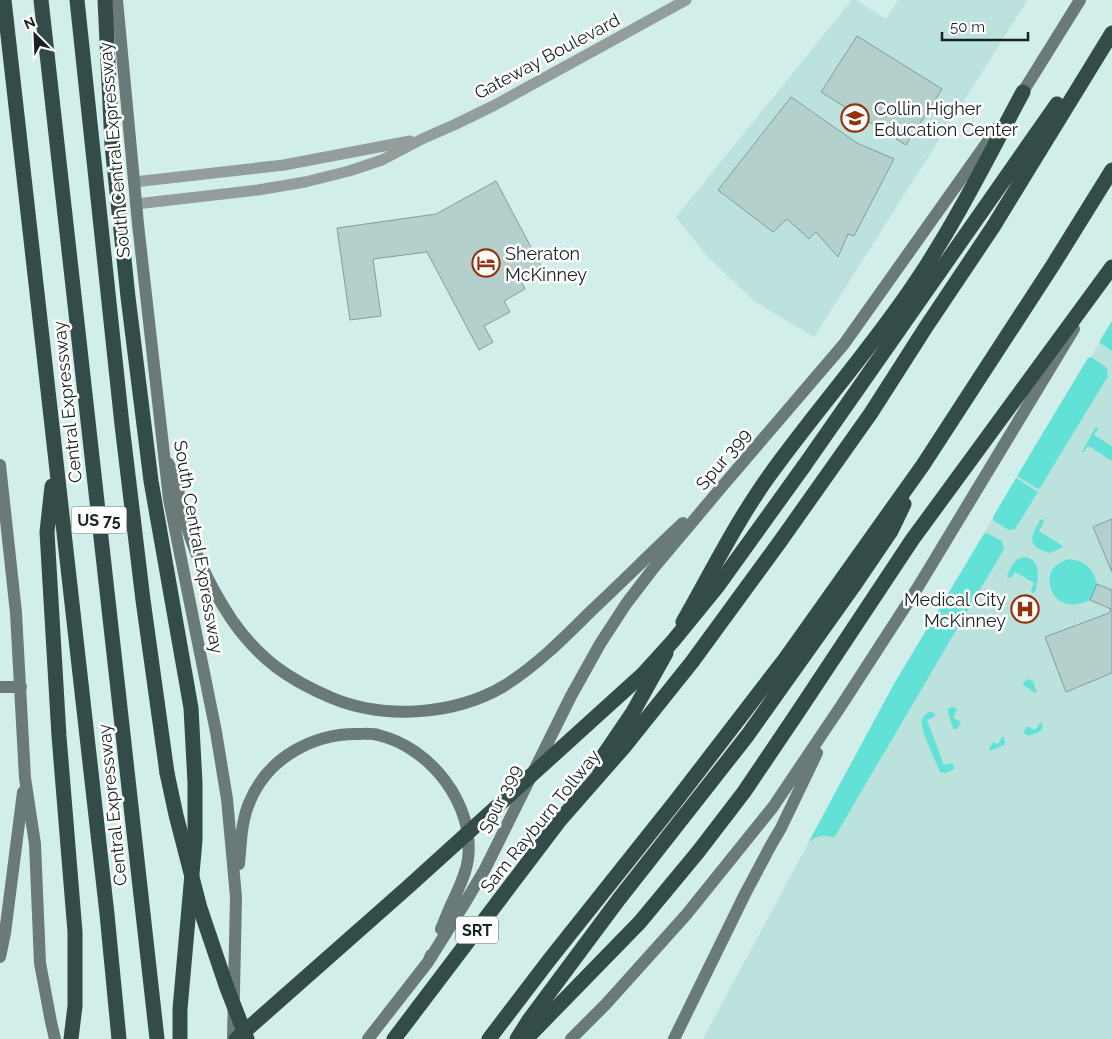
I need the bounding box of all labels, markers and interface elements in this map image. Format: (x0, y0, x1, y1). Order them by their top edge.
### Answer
street label: Gateway Boulevard (471, 9, 623, 103)
north arrow (10, 10, 60, 60)
scale bar (942, 10, 1028, 42)
text: N (22, 14, 38, 33)
text: 50 m (950, 18, 985, 36)
street label: South Central Expressway (94, 41, 134, 259)
place label: Collin Higher Education Center (874, 98, 1019, 140)
school or university icon: Collin Higher Education Center (840, 103, 870, 133)
place label: Sheraton McKinney (505, 243, 587, 285)
hotel icon: Sheraton McKinney (471, 248, 501, 278)
street label: Central Expressway (48, 320, 86, 484)
street label: Spur 399 (691, 424, 755, 494)
street label: South Central Expressway (170, 439, 228, 656)
road number: US 75 (72, 506, 126, 534)
place label: Medical City McKinney (904, 589, 1006, 631)
hospital icon: Medical City McKinney (1010, 594, 1040, 624)
street label: Central Expressway (93, 723, 131, 887)
street label: Sam Rayburn Tollway (476, 745, 604, 897)
street label: Spur 399 (474, 761, 526, 837)
road number: SRT (456, 916, 498, 944)

